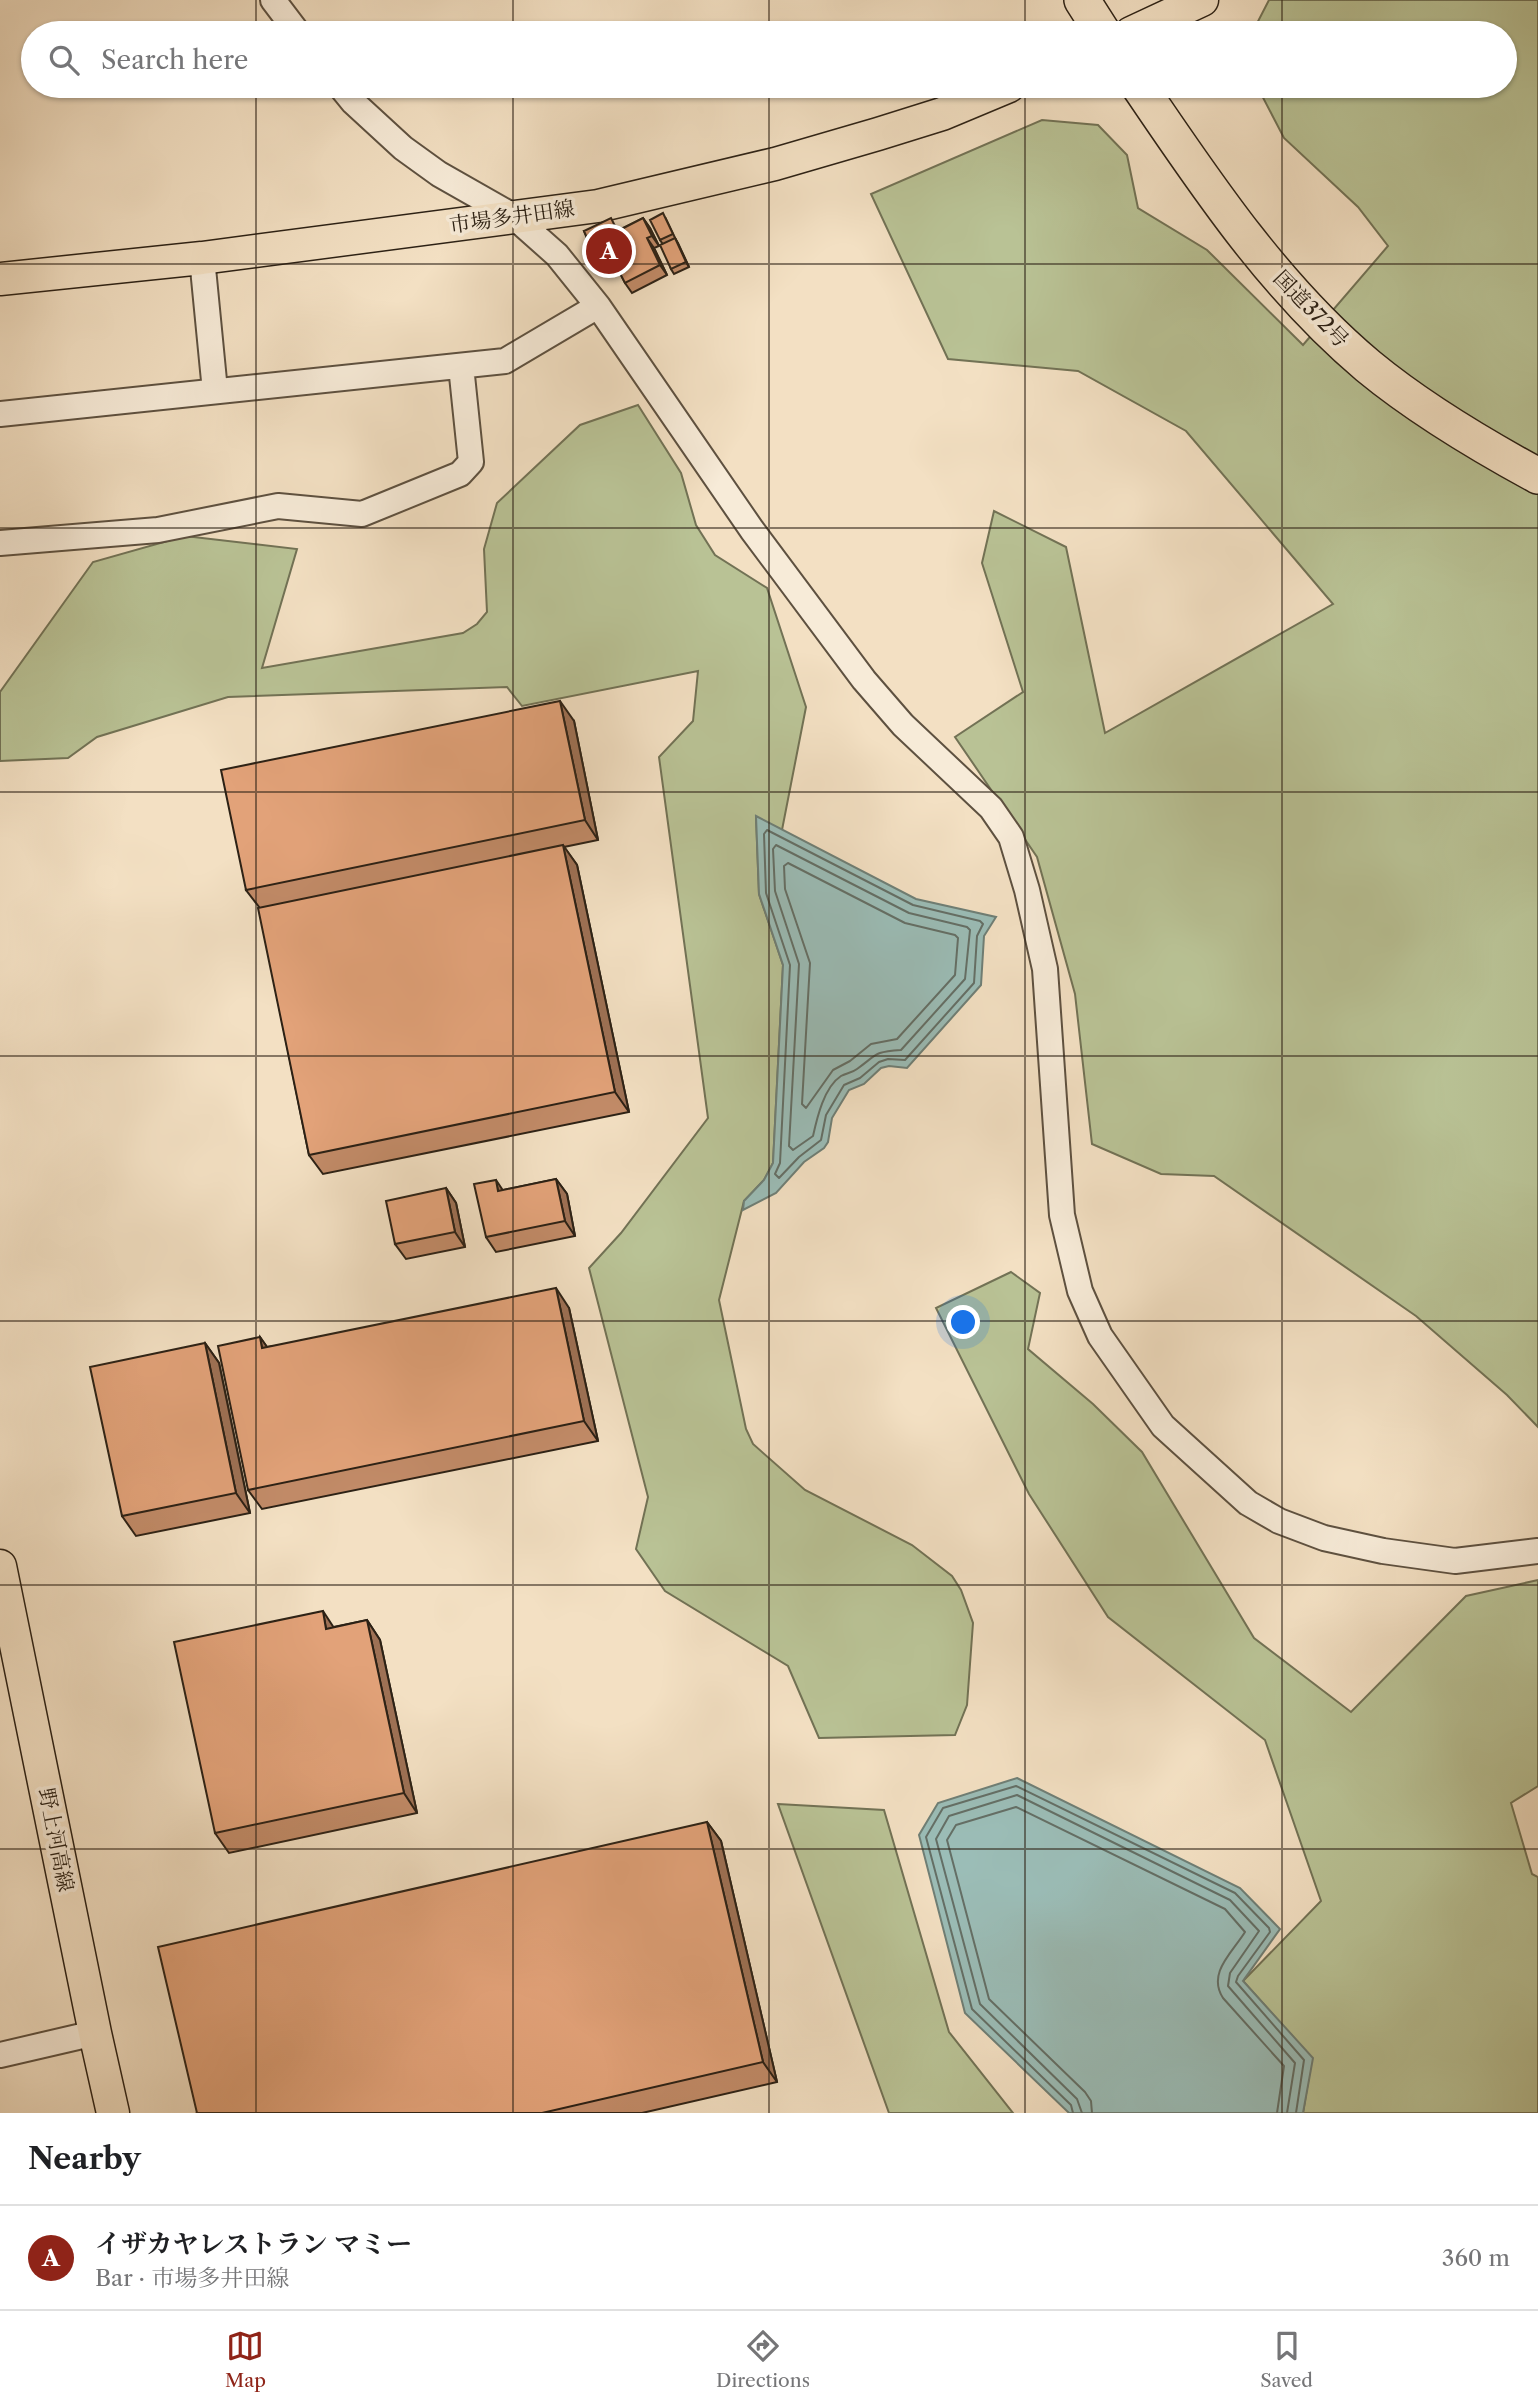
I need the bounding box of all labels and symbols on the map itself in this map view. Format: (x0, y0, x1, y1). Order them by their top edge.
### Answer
street label: 市場多井田線 (448, 195, 576, 238)
pin: A (586, 225, 632, 277)
street label: 国道372号 (1269, 265, 1354, 352)
your location (946, 1305, 980, 1339)
street label: 野上河高線 (34, 1786, 79, 1894)

